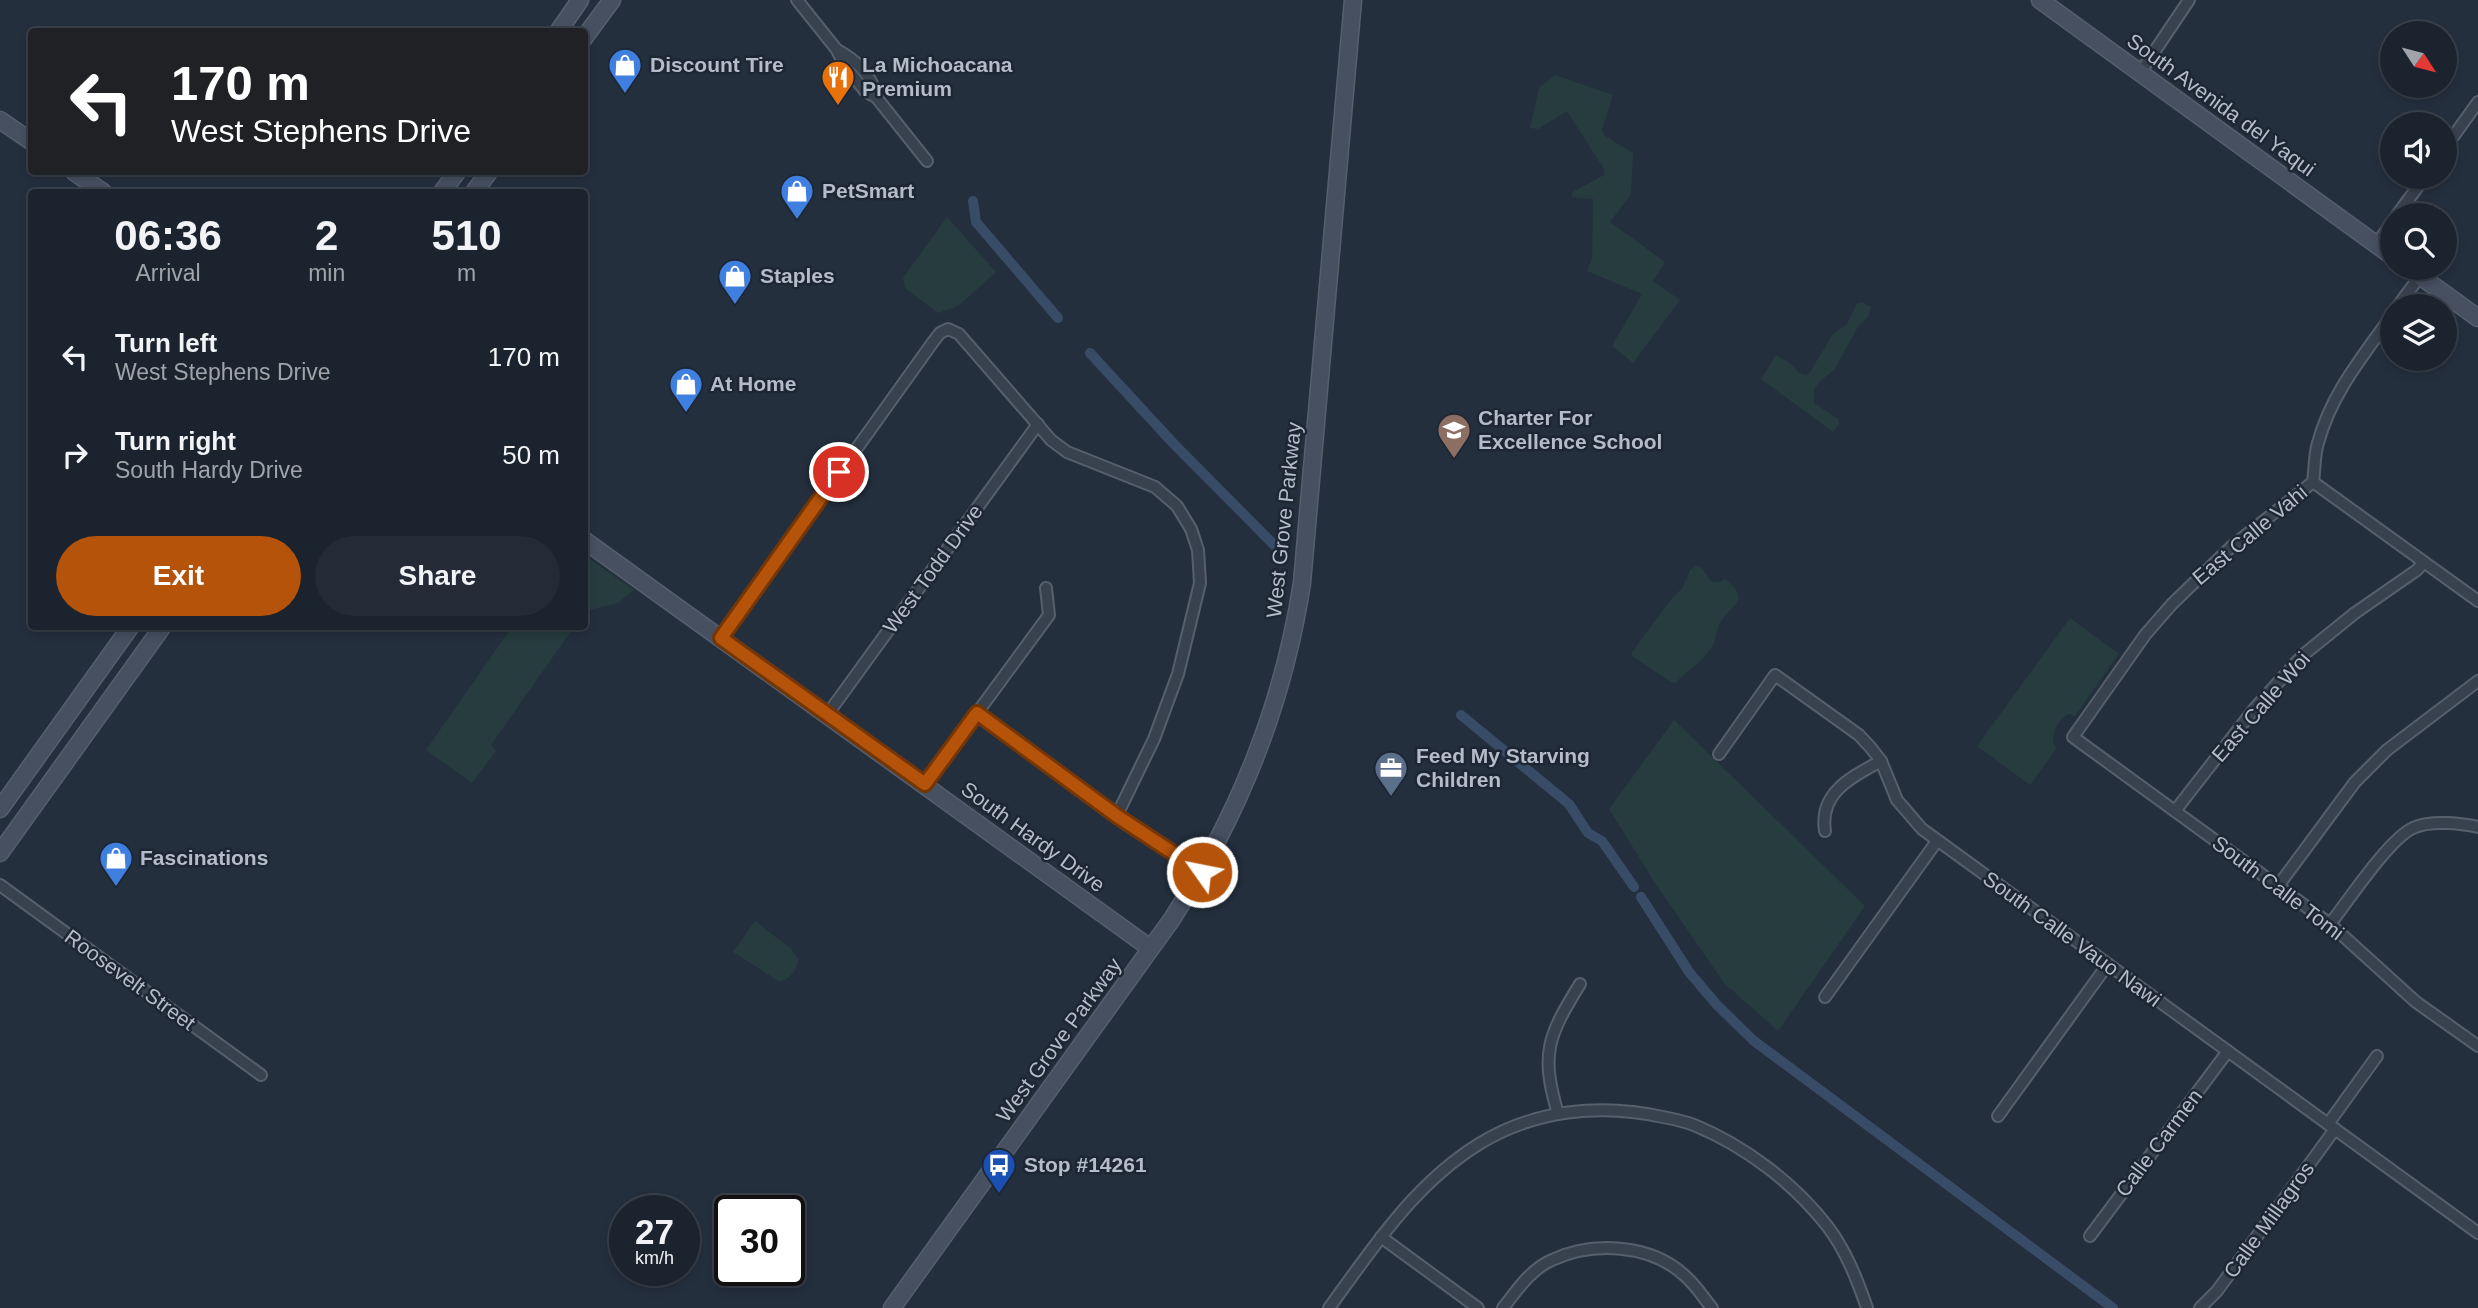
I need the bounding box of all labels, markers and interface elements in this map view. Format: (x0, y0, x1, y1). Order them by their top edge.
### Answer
north arrow (2380, 21, 2457, 98)
map controls (2380, 21, 2457, 371)
street label: South Avenida del Yaqui (2123, 29, 2320, 180)
shop icon: Discount Tire (606, 46, 644, 95)
place label: Discount Tire (650, 53, 784, 76)
place label: La Michoacana Premium (862, 53, 1013, 100)
icon: left (56, 56, 147, 147)
text: 170 m (171, 56, 310, 110)
restaurant icon: La Michoacana Premium (819, 58, 857, 107)
button: sound (2380, 112, 2457, 189)
text: West Stephens Drive (171, 113, 471, 149)
shop icon: PetSmart (778, 172, 816, 221)
place label: PetSmart (822, 179, 914, 202)
button: search (2380, 203, 2457, 280)
text: 06:36 (114, 212, 222, 259)
text: 2 (315, 212, 338, 259)
text: 510 (432, 212, 502, 259)
shop icon: Staples (716, 257, 754, 306)
text: Arrival (135, 260, 201, 286)
text: min (308, 260, 345, 286)
text: m (457, 260, 476, 286)
place label: Staples (760, 264, 835, 287)
button: layers (2380, 294, 2457, 371)
text: Turn left (115, 328, 217, 358)
icon: left (56, 338, 94, 376)
text: 170 m (488, 342, 560, 372)
text: West Stephens Drive (115, 359, 331, 385)
shop icon: At Home (667, 365, 705, 414)
place label: At Home (710, 372, 796, 395)
place label: Charter For Excellence School (1478, 406, 1662, 453)
school or university icon: Charter For Excellence School (1435, 411, 1473, 460)
street label: West Grove Parkway (1262, 420, 1305, 619)
text: Turn right (115, 426, 236, 456)
icon: right (56, 436, 94, 474)
text: 50 m (502, 440, 560, 470)
pin (809, 442, 869, 502)
icon: arrive (820, 453, 858, 491)
text: South Hardy Drive (115, 457, 303, 483)
street label: East Calle Vahi (2188, 480, 2311, 589)
street label: West Todd Drive (878, 500, 987, 637)
button: Exit (56, 536, 301, 616)
button: Share (315, 536, 560, 616)
street label: East Calle Woi (2207, 647, 2314, 766)
place label: Feed My Starving Children (1416, 744, 1590, 791)
office icon: Feed My Starving Children (1372, 749, 1410, 798)
street label: South Hardy Drive (957, 777, 1109, 896)
street label: South Calle Tomi (2208, 831, 2348, 944)
position arrow (1165, 835, 1239, 909)
shop icon: Fascinations (97, 839, 135, 888)
place label: Fascinations (140, 846, 268, 869)
street label: South Calle Vauo Nawi (1979, 866, 2166, 1011)
street label: Roosevelt Street (61, 925, 200, 1035)
street label: West Grove Parkway (991, 953, 1126, 1126)
street label: Calle Carmen (2111, 1085, 2206, 1201)
bus stop icon: Stop #14261 (980, 1146, 1018, 1195)
place label: Stop #14261 (1024, 1153, 1147, 1176)
street label: Calle Millagros (2219, 1157, 2318, 1282)
speed limit sign: 30 (714, 1195, 805, 1286)
text: 27 (635, 1212, 674, 1251)
text: km/h (635, 1248, 674, 1268)

